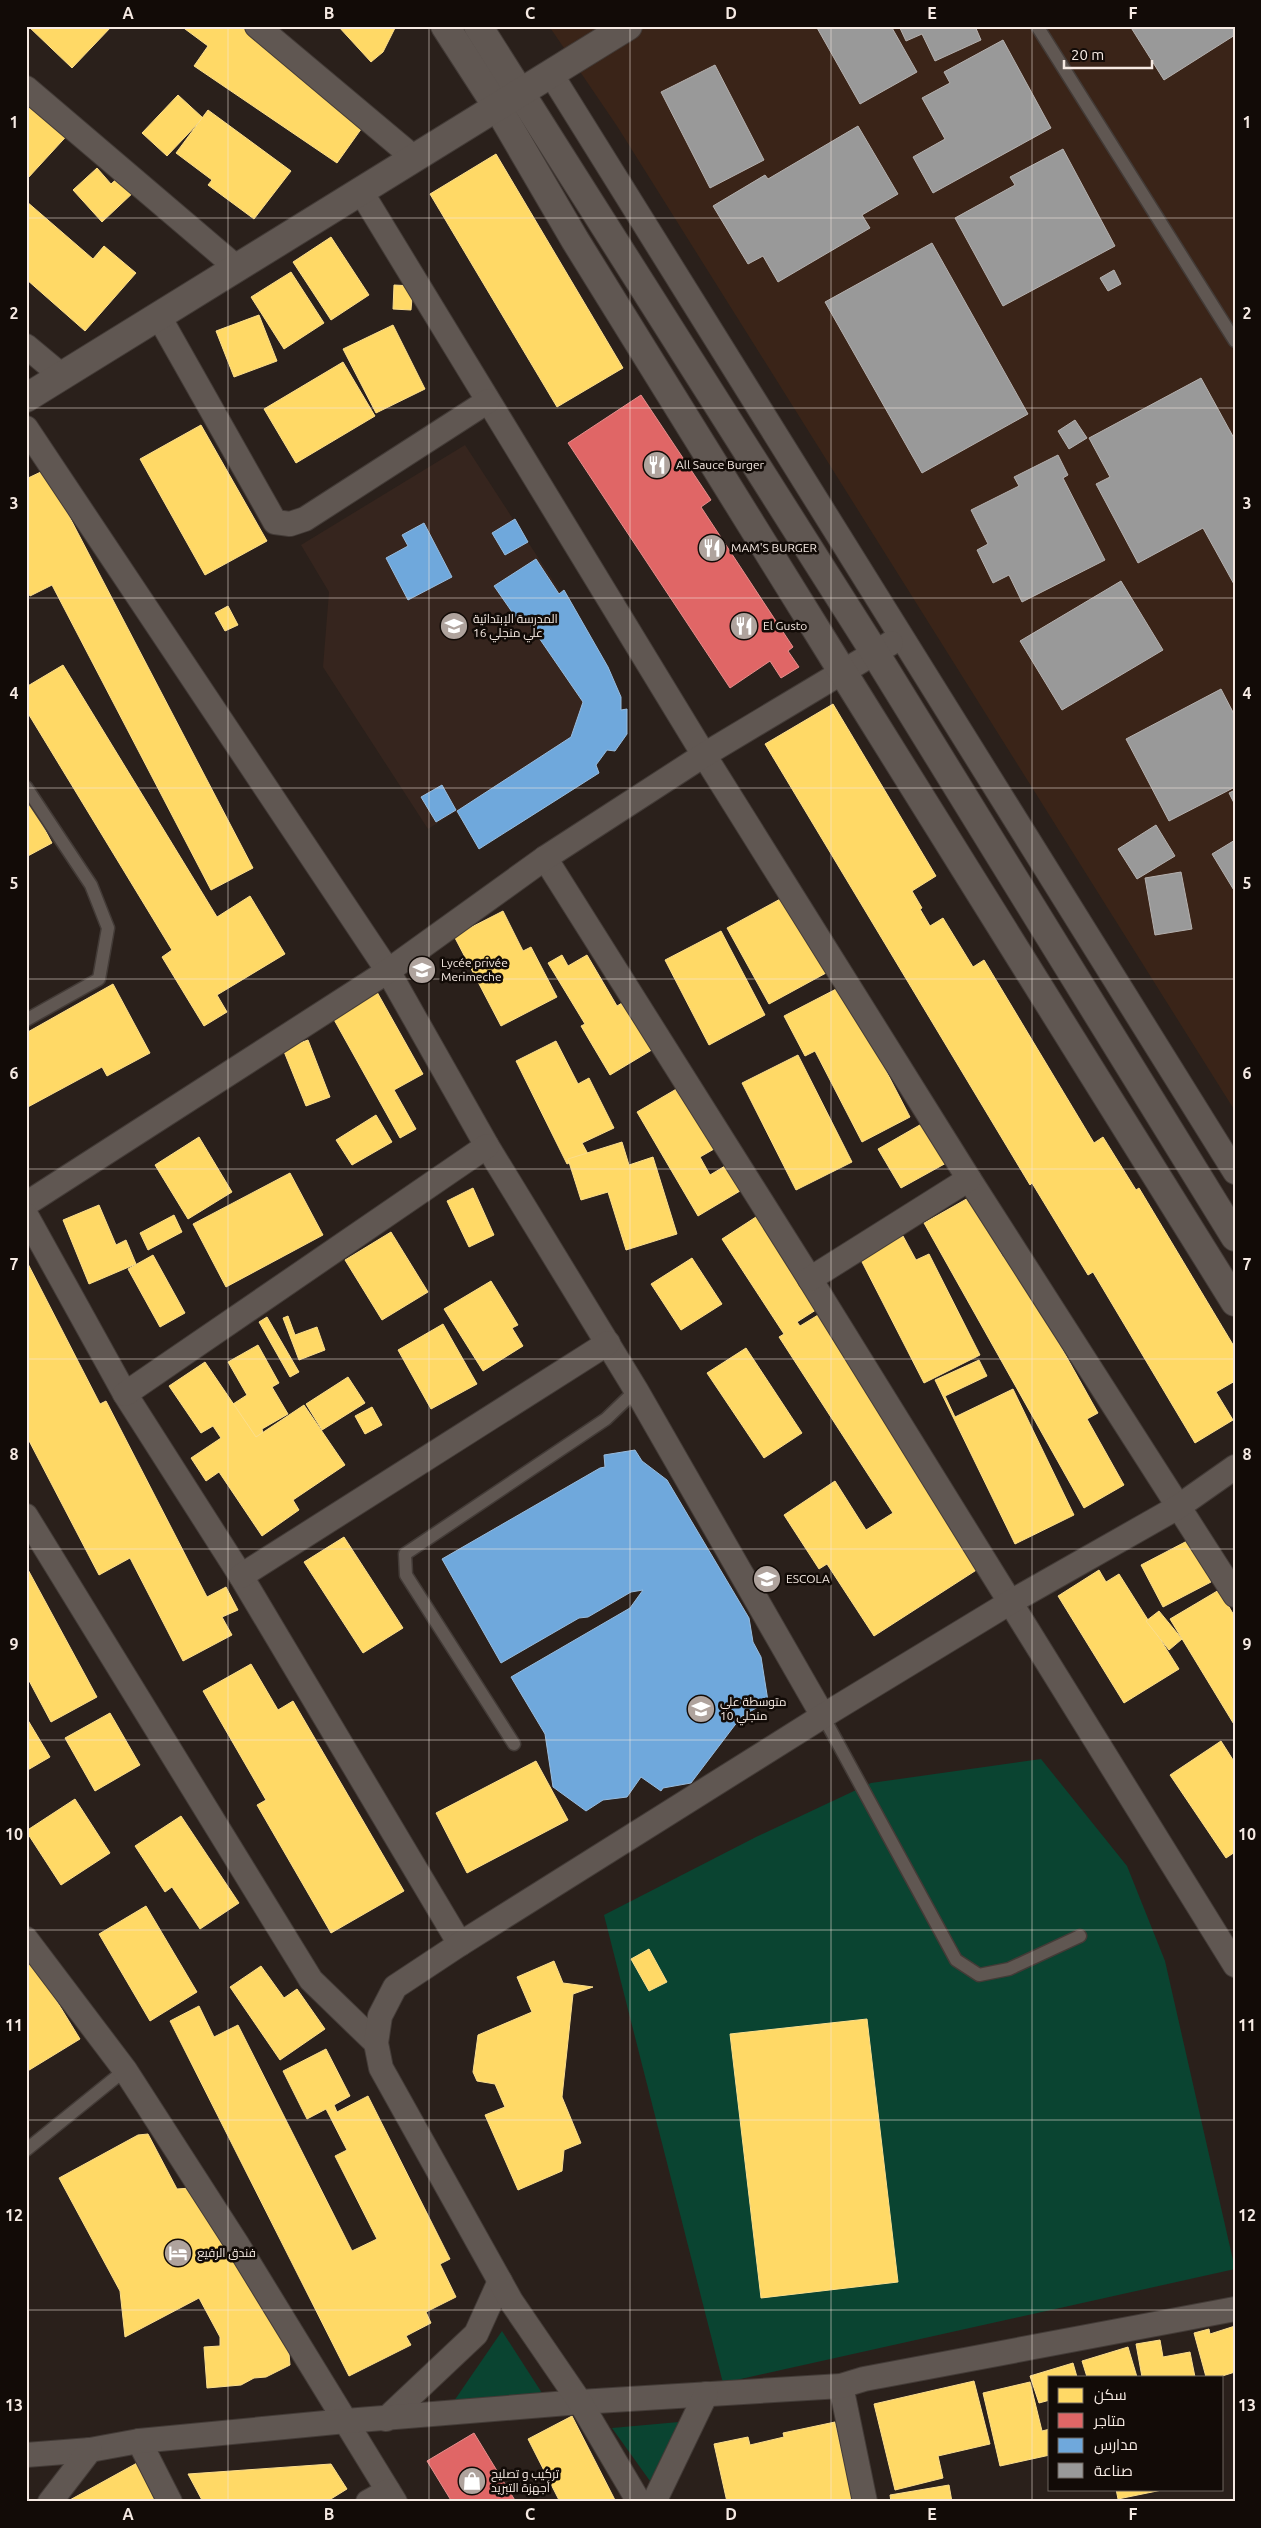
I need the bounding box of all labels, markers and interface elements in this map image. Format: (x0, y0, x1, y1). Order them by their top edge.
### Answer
text: A (122, 4, 134, 22)
text: B (324, 4, 334, 22)
text: C (525, 4, 535, 22)
text: D (725, 4, 737, 22)
text: E (927, 4, 937, 22)
text: F (1129, 4, 1138, 22)
scale bar (1064, 38, 1151, 70)
text: 20 m (1071, 46, 1104, 63)
text: 1 (9, 113, 19, 131)
text: 1 (1242, 113, 1252, 131)
text: 2 (9, 304, 19, 322)
text: 2 (1242, 304, 1252, 322)
restaurant icon: All Sauce Burger (642, 450, 672, 480)
place label: All Sauce Burger (676, 458, 765, 471)
text: 3 (9, 494, 19, 512)
text: 3 (1242, 494, 1252, 512)
restaurant icon: MAM'S BURGER (697, 533, 727, 563)
place label: MAM'S BURGER (731, 541, 817, 554)
school or university icon: المدرسة الإبتدائية علي منجلي 16 (439, 611, 469, 641)
restaurant icon: El Gusto (729, 611, 759, 641)
place label: المدرسة الإبتدائية علي منجلي 16 (473, 612, 558, 643)
place label: El Gusto (763, 619, 807, 632)
text: 4 (9, 684, 19, 702)
text: 4 (1242, 684, 1252, 702)
text: 5 (9, 874, 19, 892)
text: 5 (1242, 874, 1252, 892)
school or university icon: Lycée privée Merimeche (407, 955, 437, 985)
place label: Lycée privée Merimeche (441, 956, 508, 983)
text: 6 (9, 1064, 19, 1082)
text: 6 (1242, 1064, 1252, 1082)
text: 7 (9, 1255, 19, 1273)
text: 7 (1242, 1255, 1252, 1273)
text: 8 (9, 1445, 19, 1463)
text: 8 (1242, 1445, 1252, 1463)
school or university icon: ESCOLA (752, 1564, 782, 1594)
place label: ESCOLA (786, 1572, 830, 1585)
text: 9 (9, 1635, 19, 1653)
text: 9 (1242, 1635, 1252, 1653)
school or university icon: متوسطة علي منجلي 10 (686, 1694, 716, 1724)
place label: متوسطة علي منجلي 10 (720, 1695, 787, 1726)
text: 10 (5, 1825, 23, 1843)
text: 10 (1238, 1825, 1256, 1843)
text: 11 (5, 2016, 23, 2034)
text: 11 (1238, 2016, 1256, 2034)
text: 12 (5, 2206, 23, 2224)
text: 12 (1238, 2206, 1256, 2224)
hotel icon: فندق الرفيع (163, 2238, 193, 2268)
place label: فندق الرفيع (197, 2246, 256, 2261)
legend (1048, 2376, 1224, 2490)
text: سكن (1094, 2386, 1127, 2405)
text: 13 (5, 2396, 23, 2414)
text: 13 (1238, 2396, 1256, 2414)
text: متاجر (1093, 2412, 1125, 2430)
text: مدارس (1094, 2436, 1138, 2455)
text: صناعة (1094, 2462, 1133, 2479)
shop icon: تركيب و تصليح أجهزة التبريد (457, 2466, 487, 2496)
place label: تركيب و تصليح أجهزة التبريد (491, 2467, 560, 2495)
text: A (122, 2505, 134, 2523)
text: B (324, 2505, 334, 2523)
text: C (525, 2505, 535, 2523)
text: D (725, 2505, 737, 2523)
text: E (927, 2505, 937, 2523)
text: F (1129, 2505, 1138, 2523)

